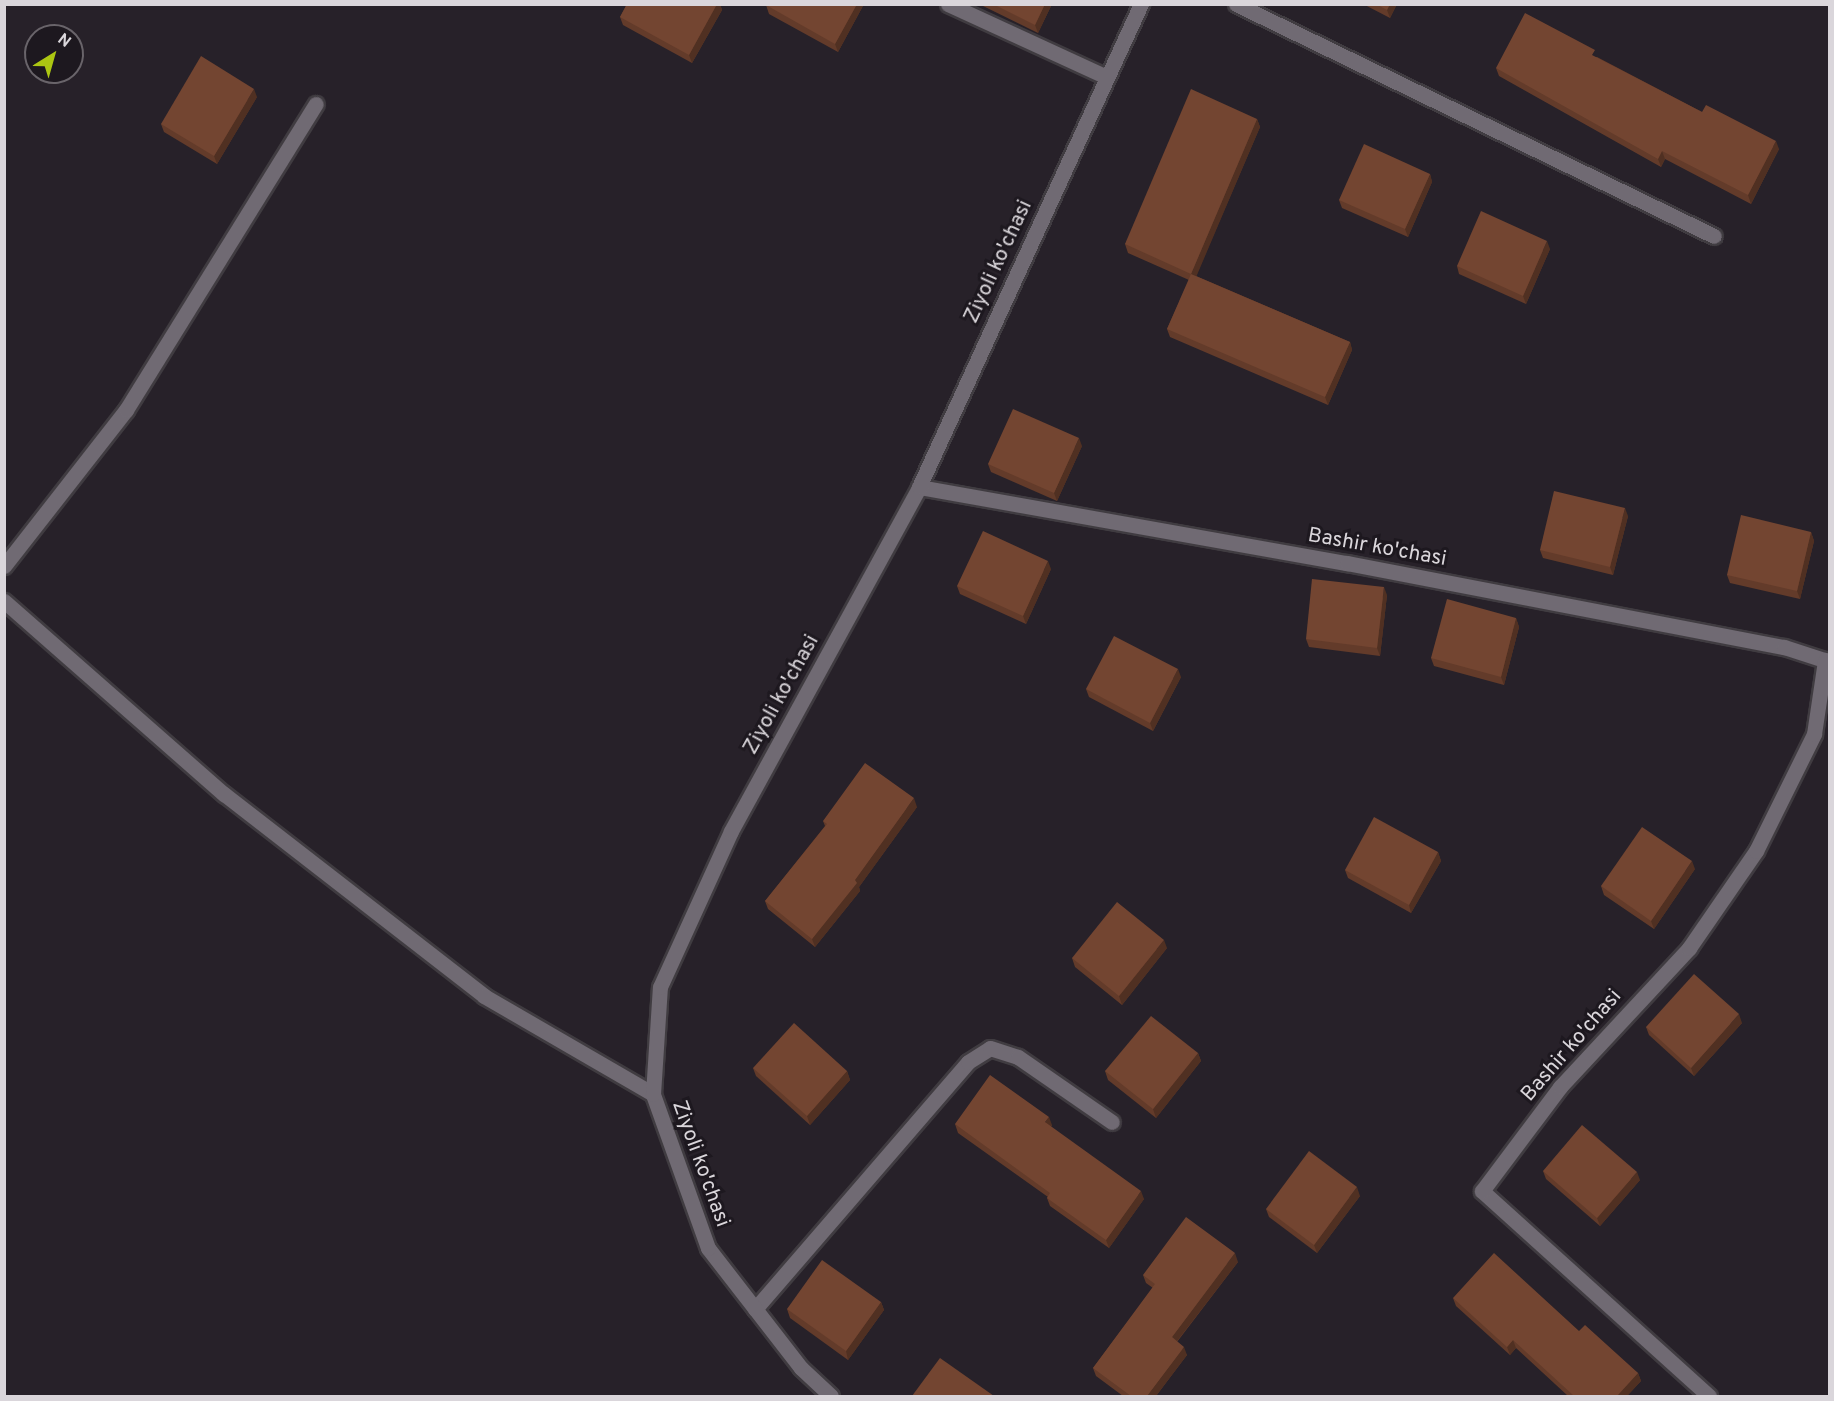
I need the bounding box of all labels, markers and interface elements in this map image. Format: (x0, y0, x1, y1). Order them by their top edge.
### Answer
north arrow (24, 24, 84, 84)
text: N (53, 30, 74, 53)
street label: Ziyoli ko'chasi (960, 196, 1038, 328)
street label: Bashir ko'chasi (1306, 523, 1448, 573)
street label: Ziyoli ko'chasi (739, 631, 825, 759)
street label: Bashir ko'chasi (1516, 985, 1628, 1107)
street label: Ziyoli ko'chasi (665, 1097, 735, 1231)

